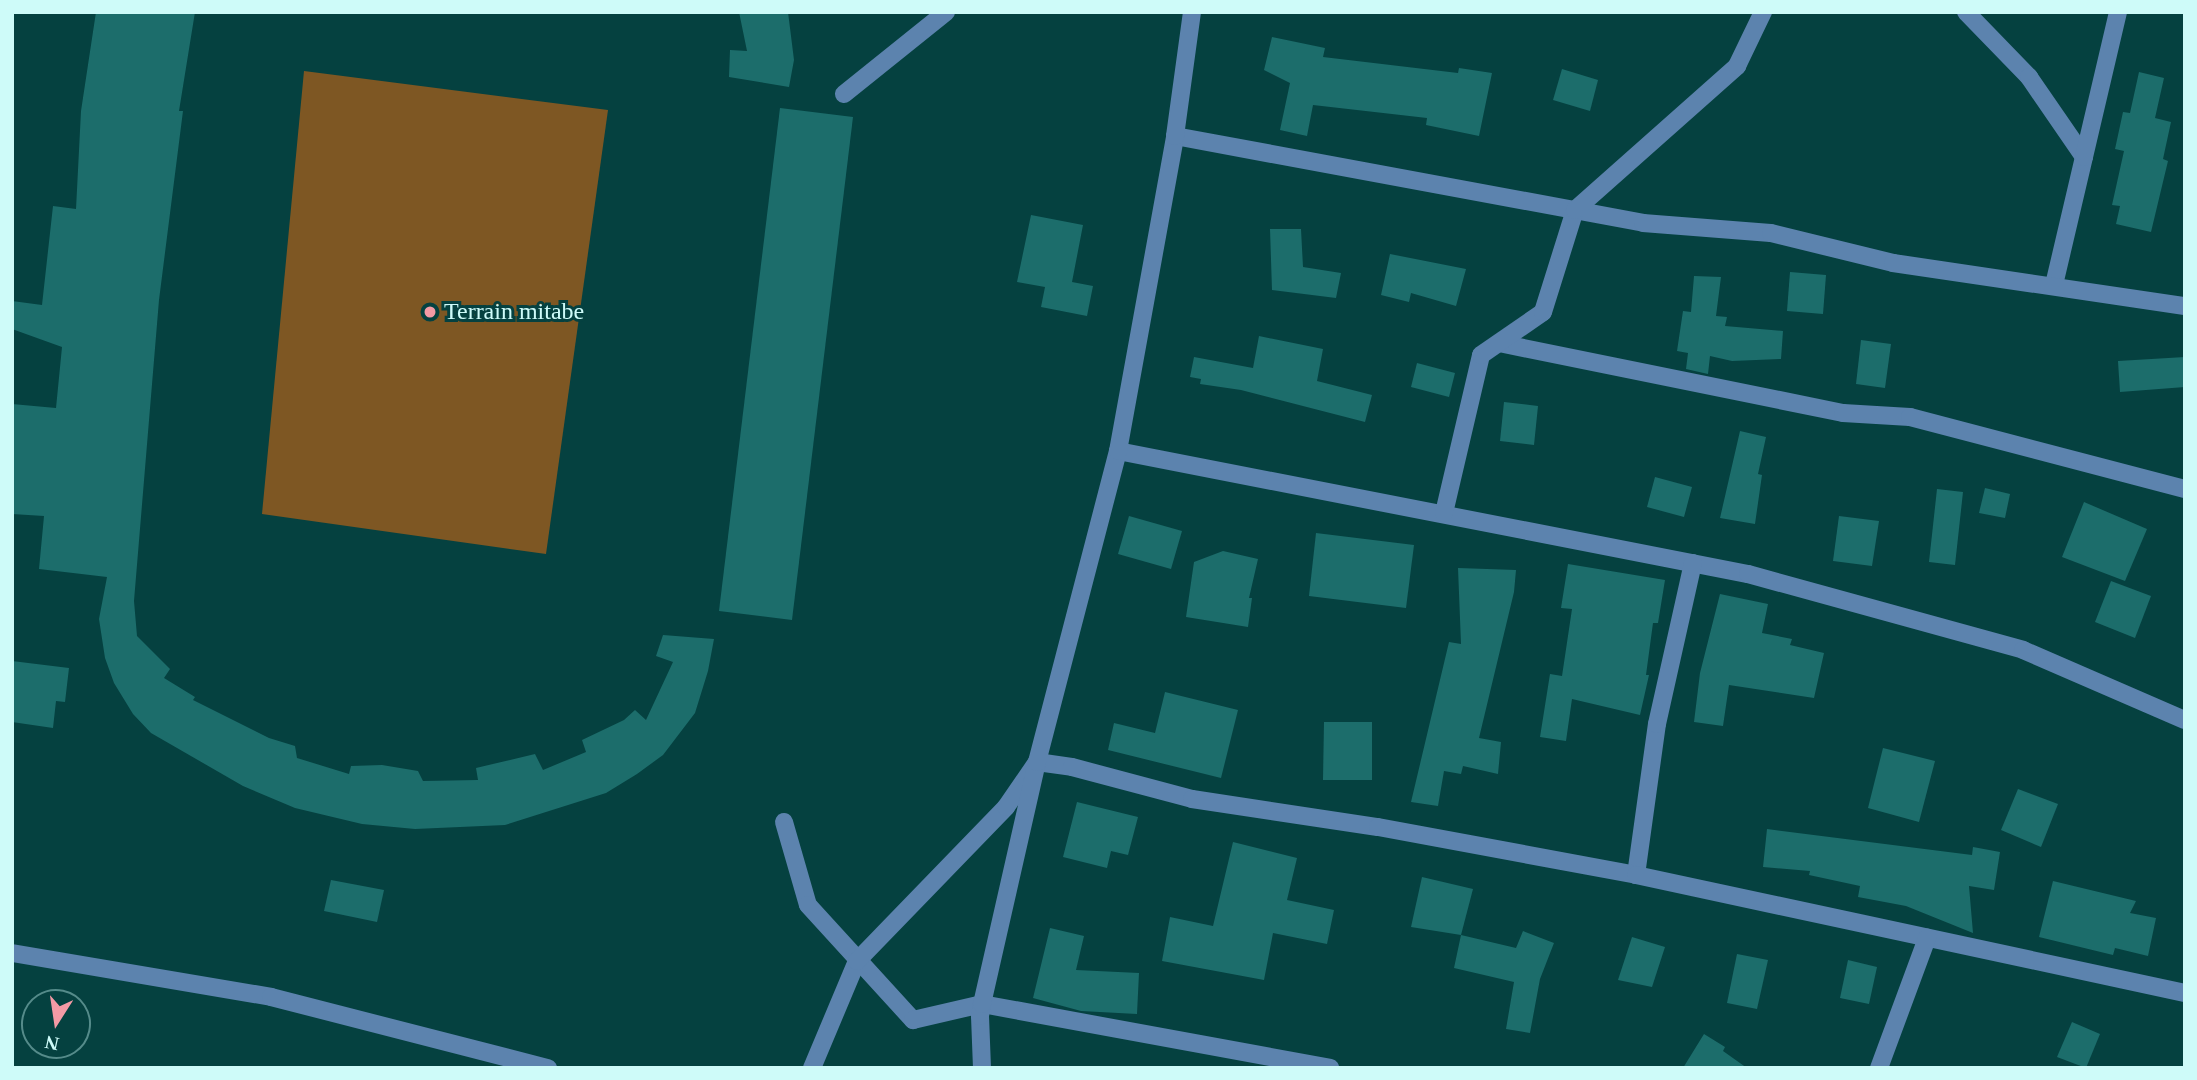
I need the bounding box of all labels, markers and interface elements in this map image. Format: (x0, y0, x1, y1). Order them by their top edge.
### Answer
place label: Terrain mitabe (444, 298, 584, 326)
marker: Terrain mitabe (422, 304, 438, 320)
north arrow (21, 989, 91, 1059)
text: N (43, 1031, 61, 1055)

